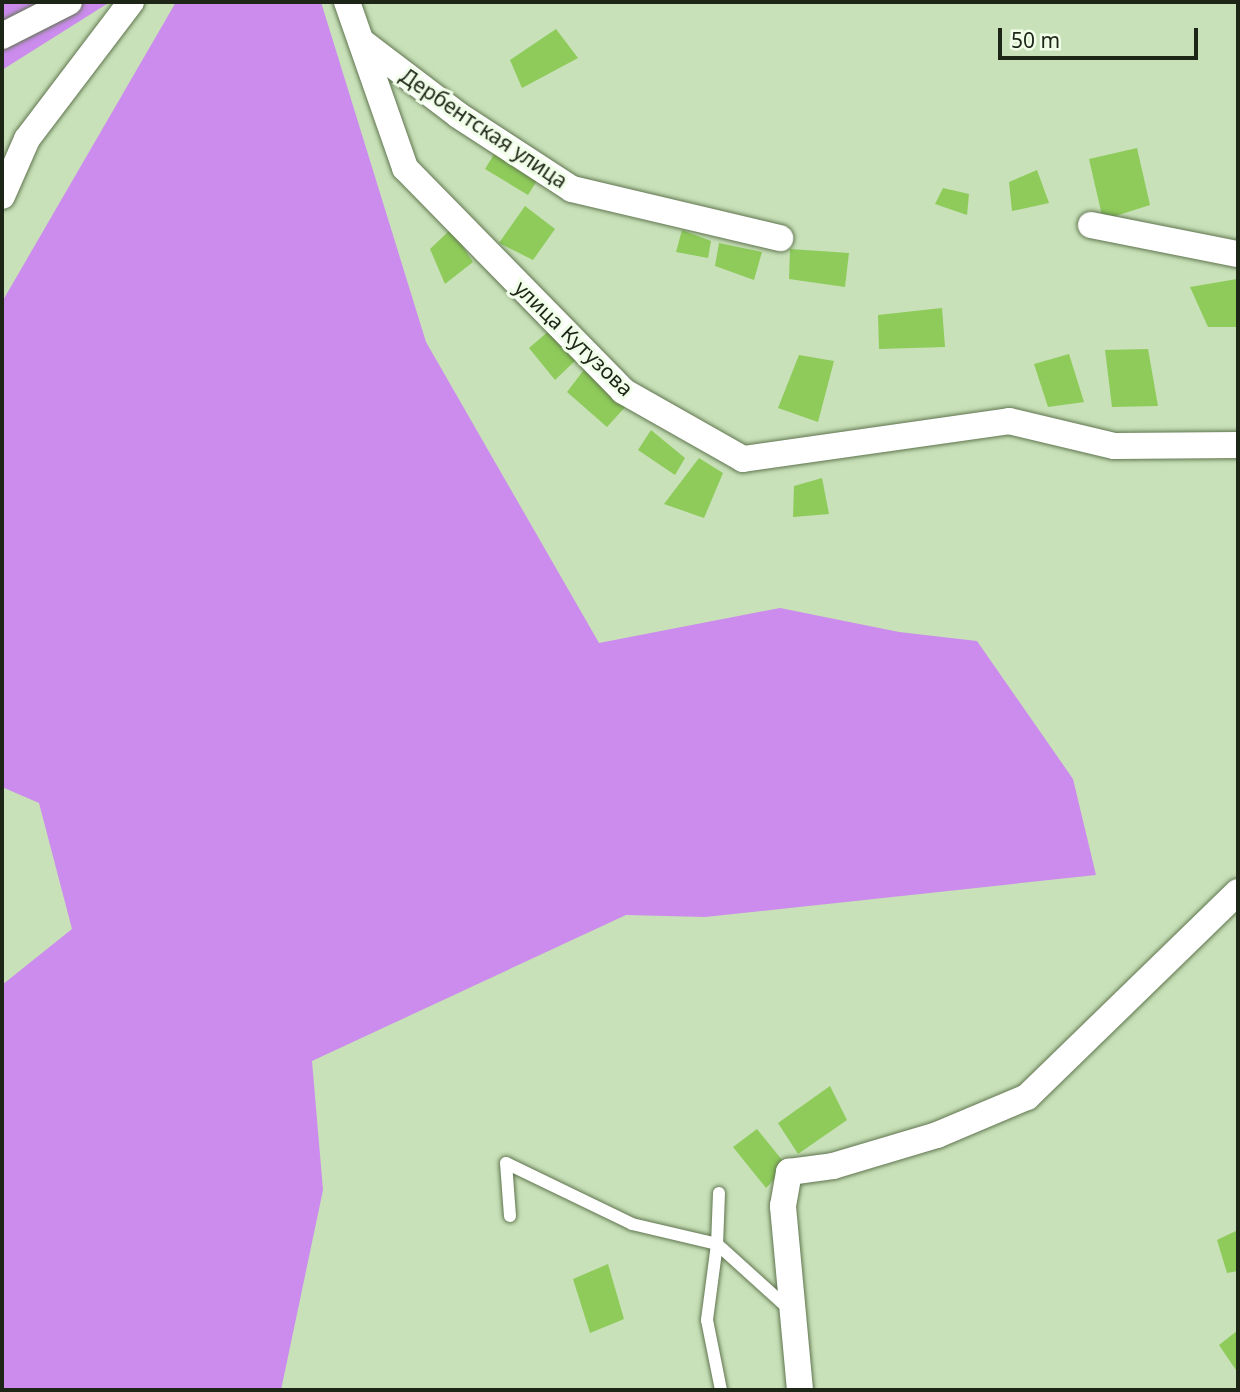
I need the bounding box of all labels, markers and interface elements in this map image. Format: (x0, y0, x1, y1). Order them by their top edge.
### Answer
scale bar (1002, 14, 1202, 58)
text: 50 m (1011, 26, 1060, 54)
street label: Дербентская улица (396, 63, 572, 193)
street label: улица Кутузова (509, 275, 639, 401)

